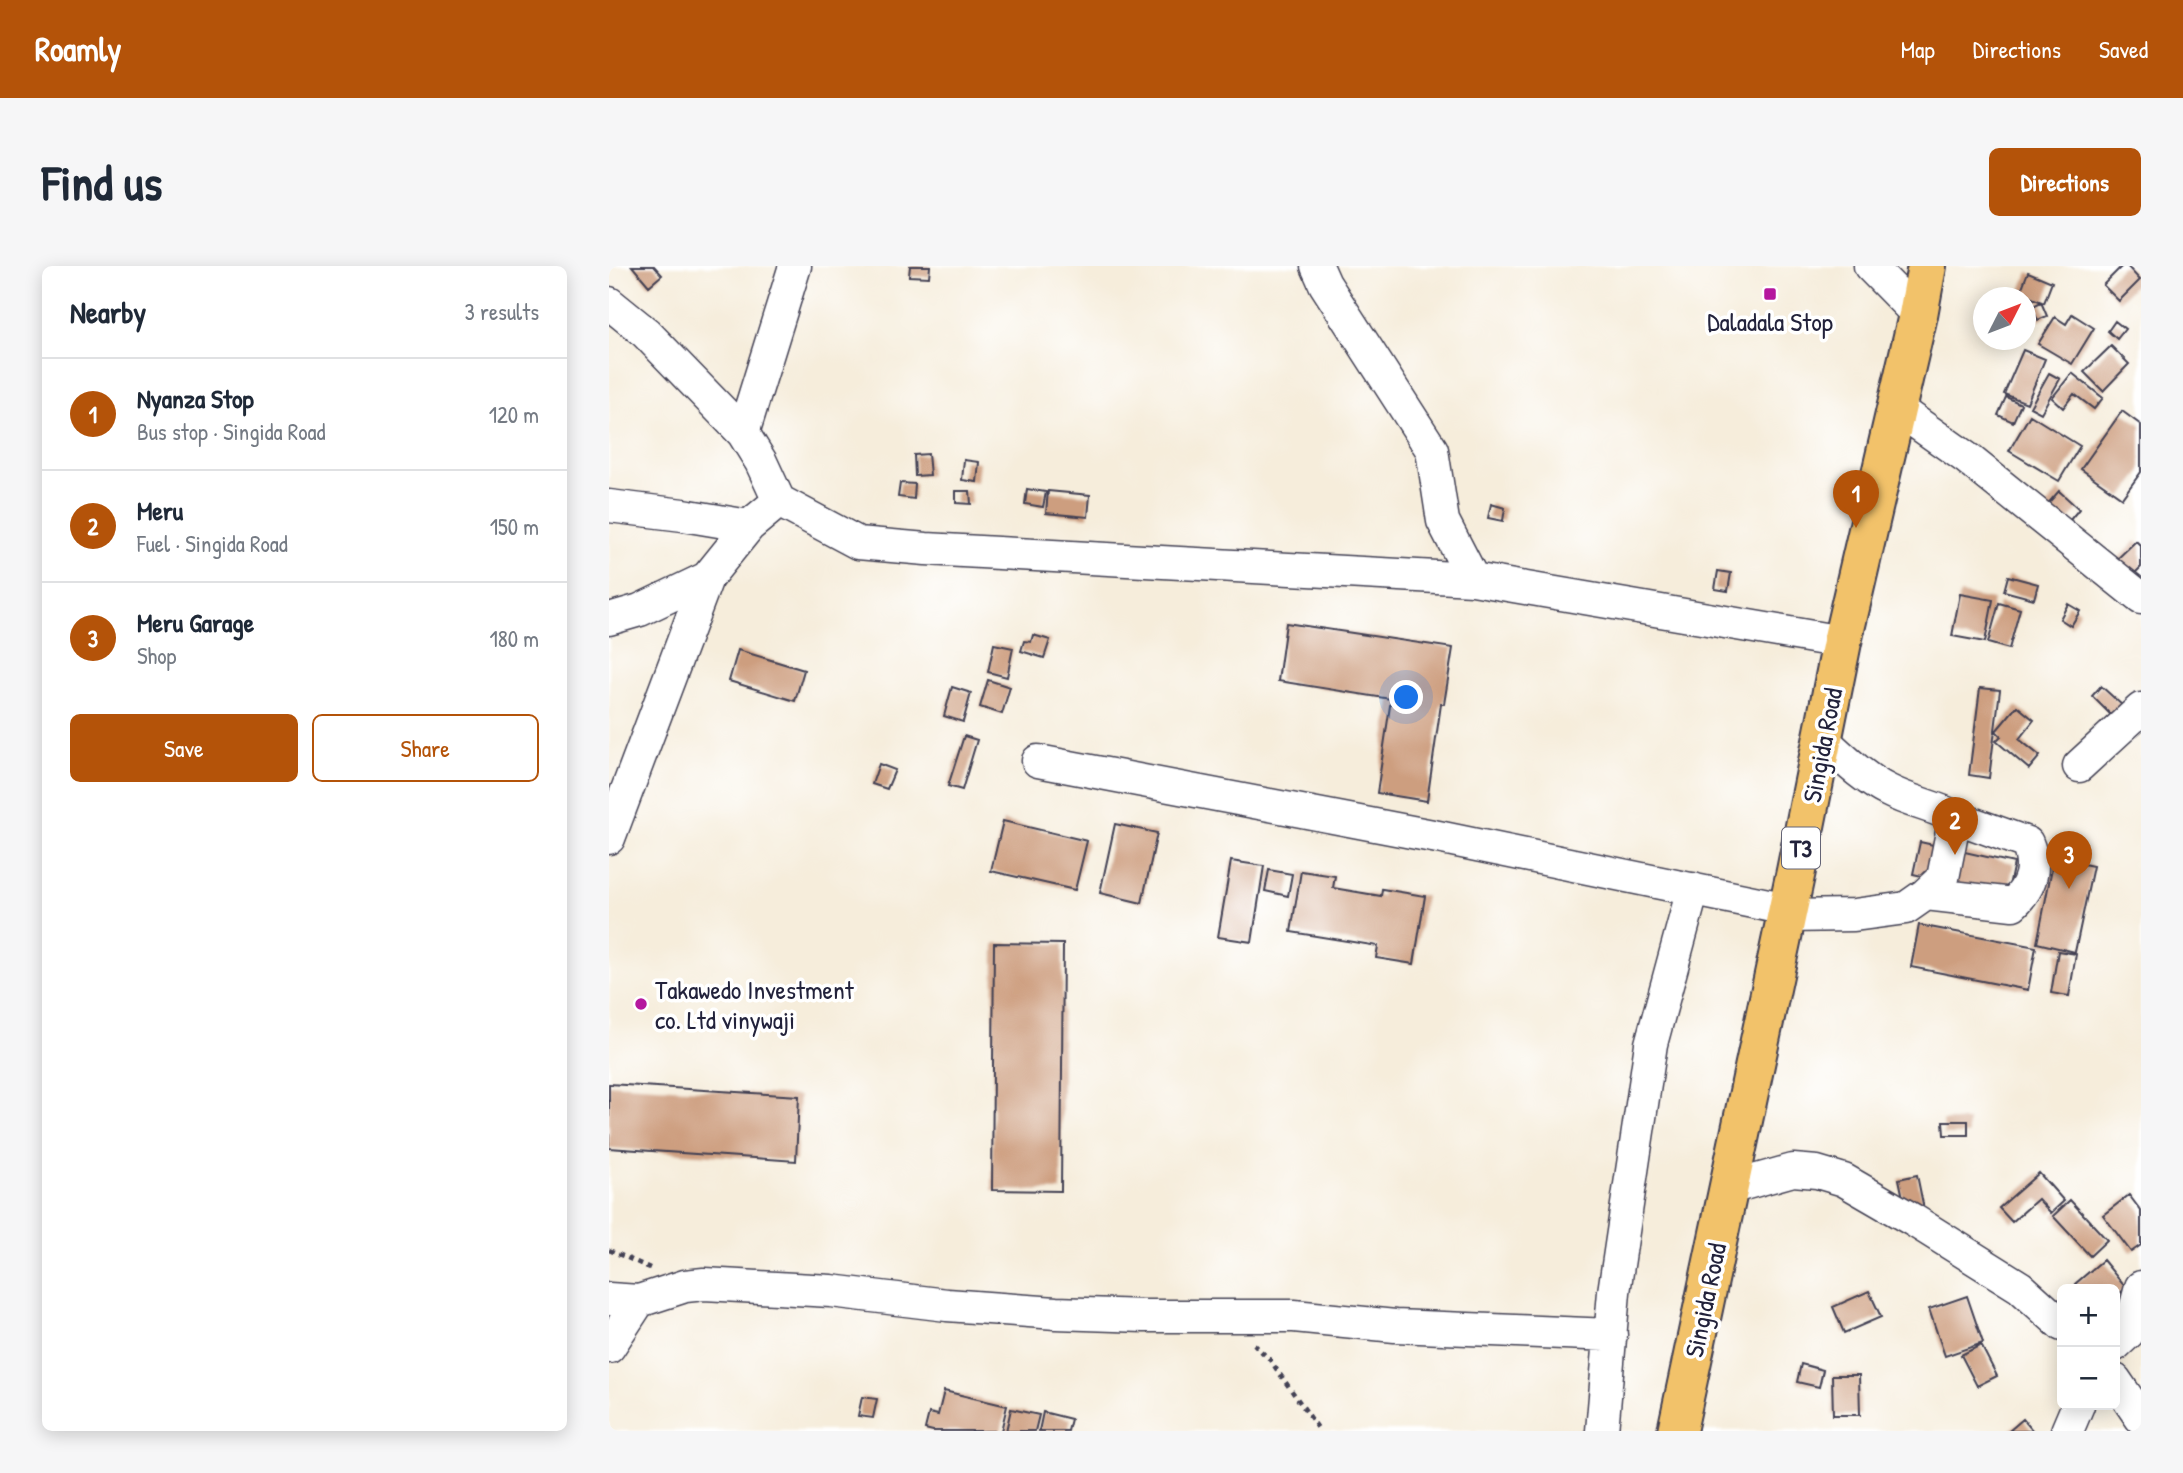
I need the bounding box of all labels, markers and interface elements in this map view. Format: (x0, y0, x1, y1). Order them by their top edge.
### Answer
text: Roamly (35, 27, 121, 71)
text: Map (1901, 33, 1935, 65)
text: Directions (1973, 33, 2061, 65)
text: Saved (2099, 33, 2148, 65)
button: Directions (1989, 148, 2141, 216)
text: Find us (42, 149, 162, 215)
marker: Daladala Stop (1762, 286, 1778, 302)
north arrow (1973, 287, 2036, 350)
text: Nearby (70, 292, 146, 332)
text: 3 results (464, 296, 539, 327)
place label: Daladala Stop (1707, 304, 1833, 339)
text: Nyanza Stop (137, 381, 254, 416)
text: 1 (89, 399, 97, 430)
text: 120 m (489, 399, 539, 430)
text: Bus stop · Singida Road (137, 416, 326, 447)
pin: 1 (1833, 470, 1879, 528)
text: Meru (137, 493, 183, 528)
text: 2 (88, 511, 98, 542)
text: 150 m (490, 511, 539, 542)
text: Fuel · Singida Road (137, 528, 288, 559)
text: Meru Garage (137, 605, 254, 640)
text: 3 (88, 623, 98, 654)
text: 180 m (489, 623, 539, 654)
text: Shop (137, 640, 176, 671)
your location (1389, 680, 1423, 714)
street label: Singida Road (1794, 685, 1850, 805)
button: Save (70, 714, 298, 782)
button: Share (312, 714, 539, 782)
pin: 2 (1932, 797, 1978, 855)
road number: T3 (1782, 828, 1820, 868)
pin: 3 (2046, 831, 2092, 889)
place label: Takawedo Investment co. Ltd vinywaji (655, 972, 855, 1037)
marker: Takawedo Investment co. Ltd vinywaji (633, 996, 649, 1012)
street label: Singida Road (1676, 1240, 1734, 1360)
map controls (2057, 1284, 2120, 1410)
button: + (2057, 1284, 2120, 1347)
button: − (2057, 1347, 2120, 1410)

